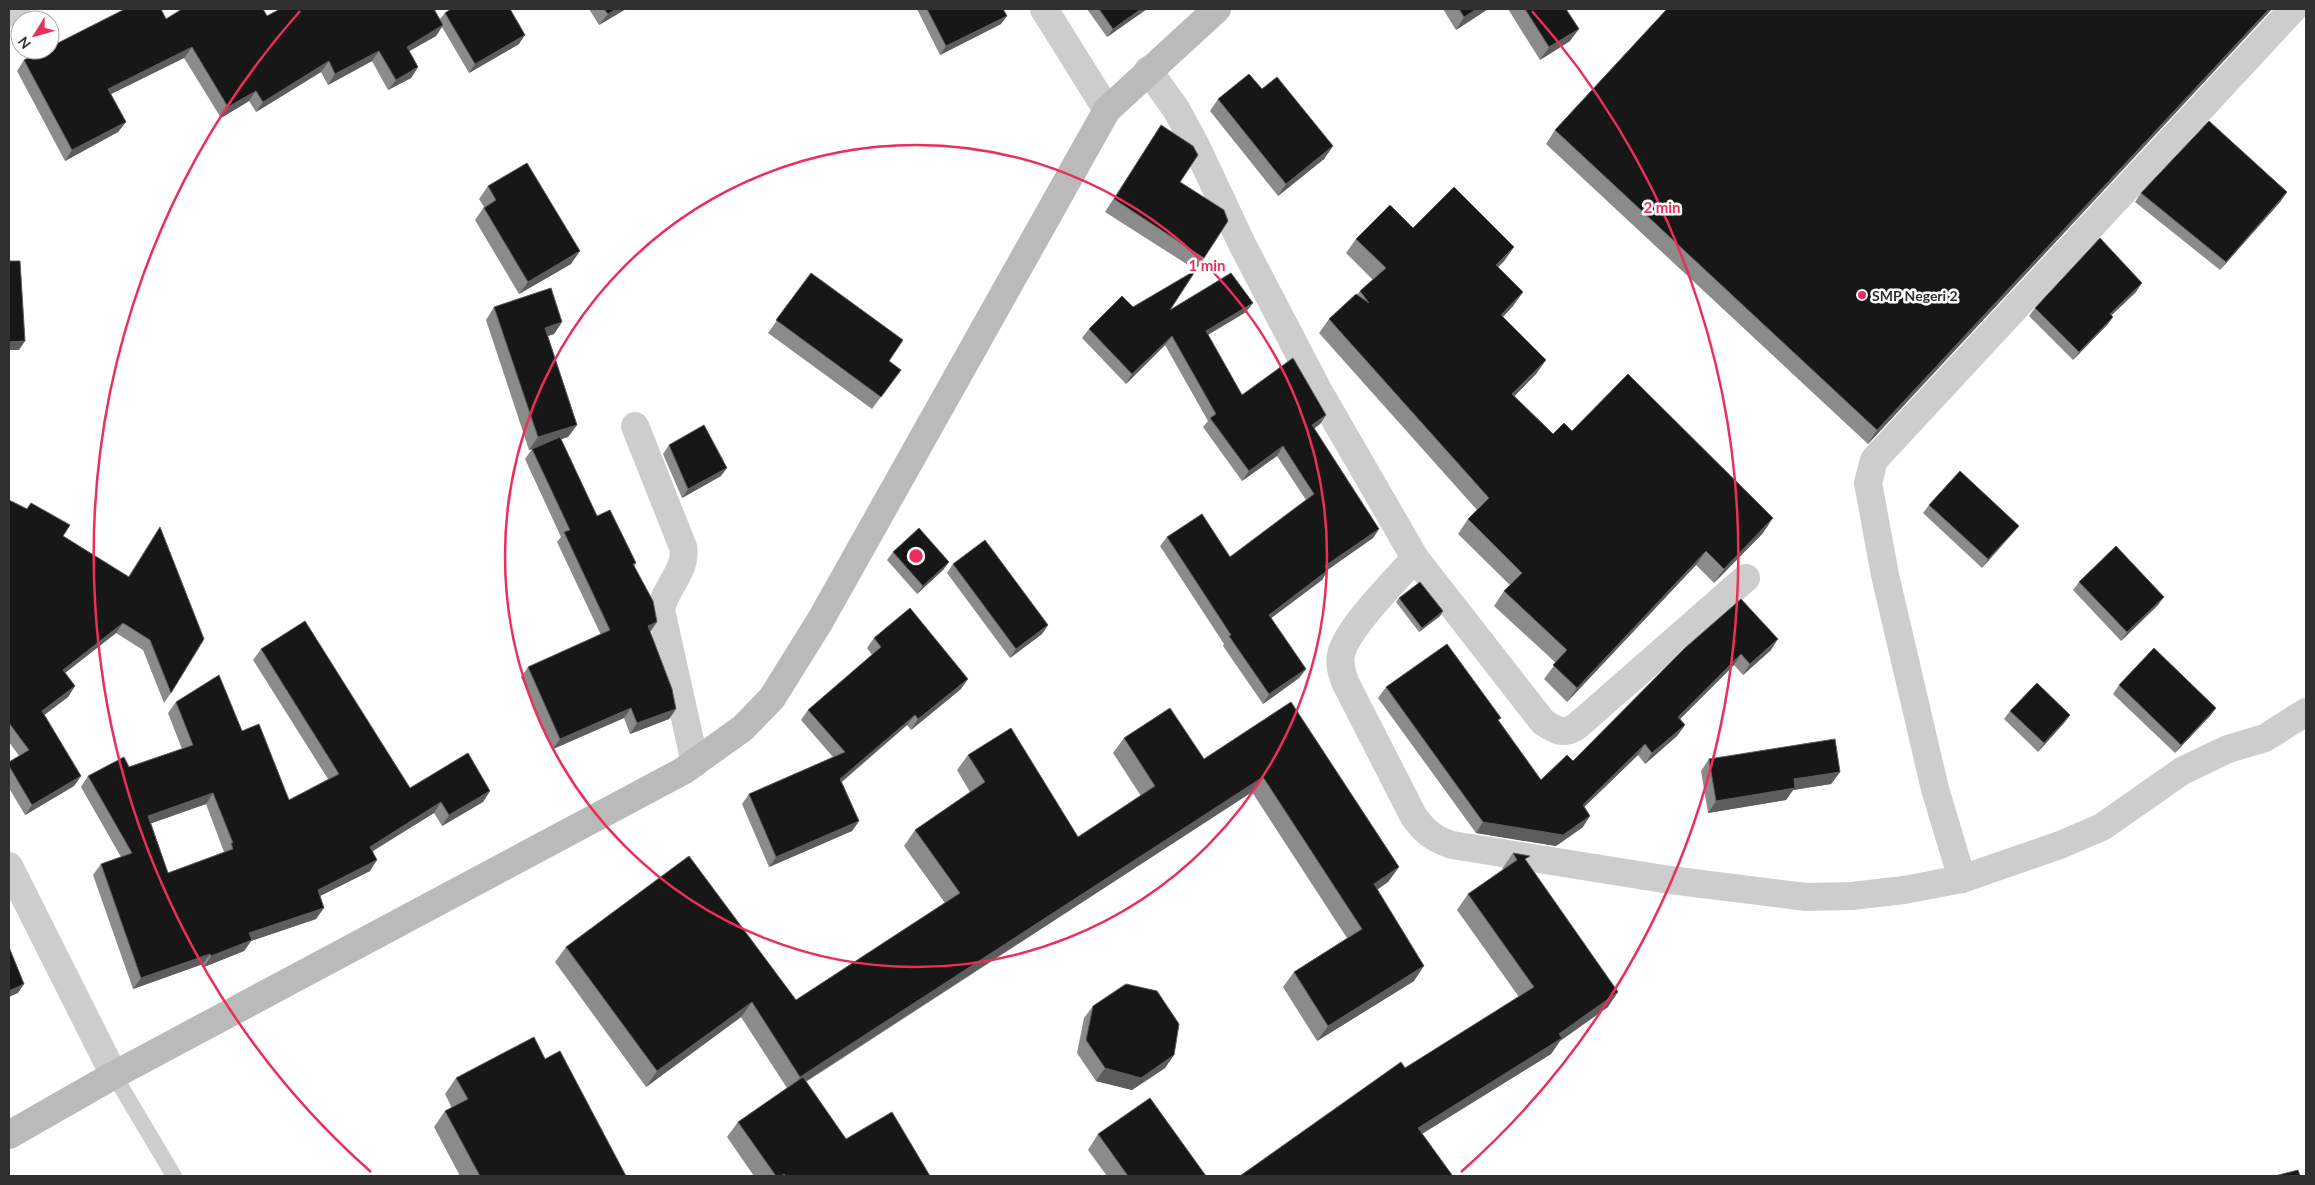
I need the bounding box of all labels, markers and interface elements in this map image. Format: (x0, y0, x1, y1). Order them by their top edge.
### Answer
north arrow (10, 10, 60, 60)
text: N (14, 34, 34, 53)
text: 2 min (1643, 198, 1681, 216)
text: 1 min (1188, 256, 1226, 274)
place label: SMP Negeri 2 (1872, 287, 1958, 304)
marker: SMP Negeri 2 (1856, 289, 1868, 301)
centre of rings (907, 547, 925, 565)

